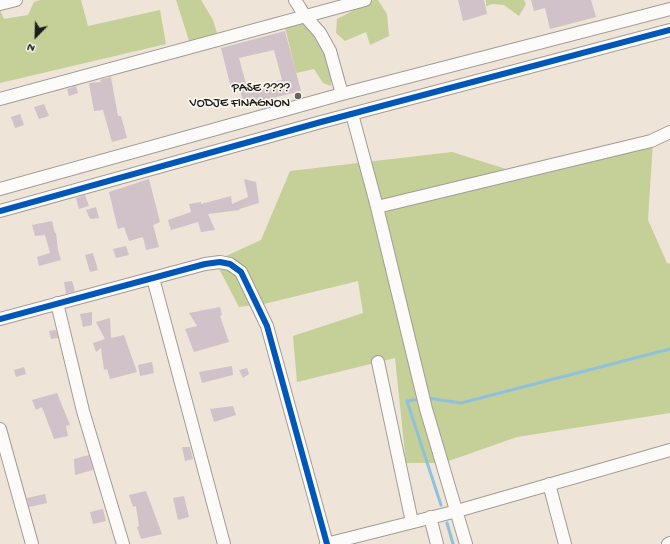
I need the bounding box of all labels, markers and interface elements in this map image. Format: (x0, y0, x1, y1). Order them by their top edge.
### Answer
north arrow (16, 16, 56, 56)
text: N (26, 40, 37, 54)
place label: PASE ???? VODJE FINAGNON (189, 81, 290, 112)
marker: PASE ???? VODJE FINAGNON (293, 91, 303, 101)

